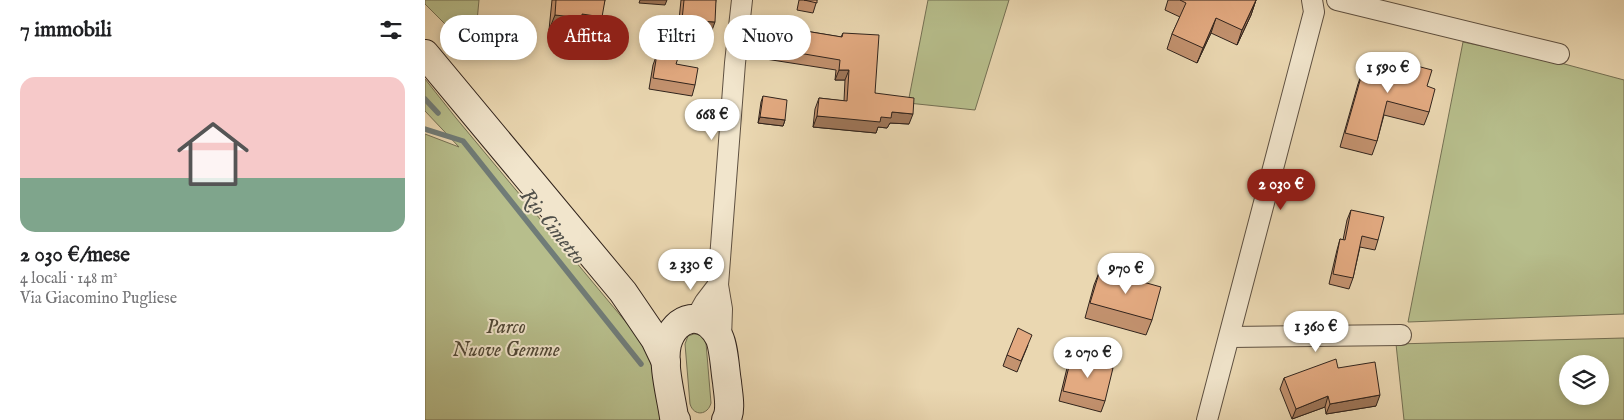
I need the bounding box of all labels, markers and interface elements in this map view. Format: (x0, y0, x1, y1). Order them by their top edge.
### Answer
chip: Compra (440, 15, 537, 60)
chip: Affitta (547, 15, 629, 60)
chip: Filtri (639, 15, 714, 60)
chip: Nuovo (724, 15, 811, 60)
icon: filters (377, 16, 405, 44)
text: 7 immobili (20, 17, 112, 44)
pin: 1 590 € (1342, 52, 1434, 94)
text: 1 590 € (1367, 58, 1409, 78)
pin: 668 € (677, 98, 747, 141)
text: 668 € (696, 105, 728, 125)
icon: home (168, 109, 258, 199)
pin: 2 030 € (1235, 168, 1327, 211)
text: 2 030 € (1258, 175, 1304, 195)
water label: Rio Cimetto (513, 183, 591, 271)
text: 2 030 €/mese (20, 242, 130, 269)
pin: 2 330 € (645, 248, 737, 291)
pin: 970 € (1091, 252, 1161, 295)
text: 2 330 € (669, 255, 713, 275)
text: 970 € (1108, 259, 1144, 279)
text: 4 locali · 148 m² (20, 269, 118, 289)
text: Via Giacomino Pugliese (20, 289, 177, 309)
pin: 1 360 € (1270, 310, 1362, 353)
park label: Parco Nuove Gemme (452, 315, 560, 363)
text: 1 360 € (1295, 317, 1337, 337)
pin: 2 070 € (1042, 336, 1134, 379)
text: 2 070 € (1064, 343, 1112, 363)
map controls (1559, 355, 1609, 405)
button: layers (1559, 355, 1609, 405)

